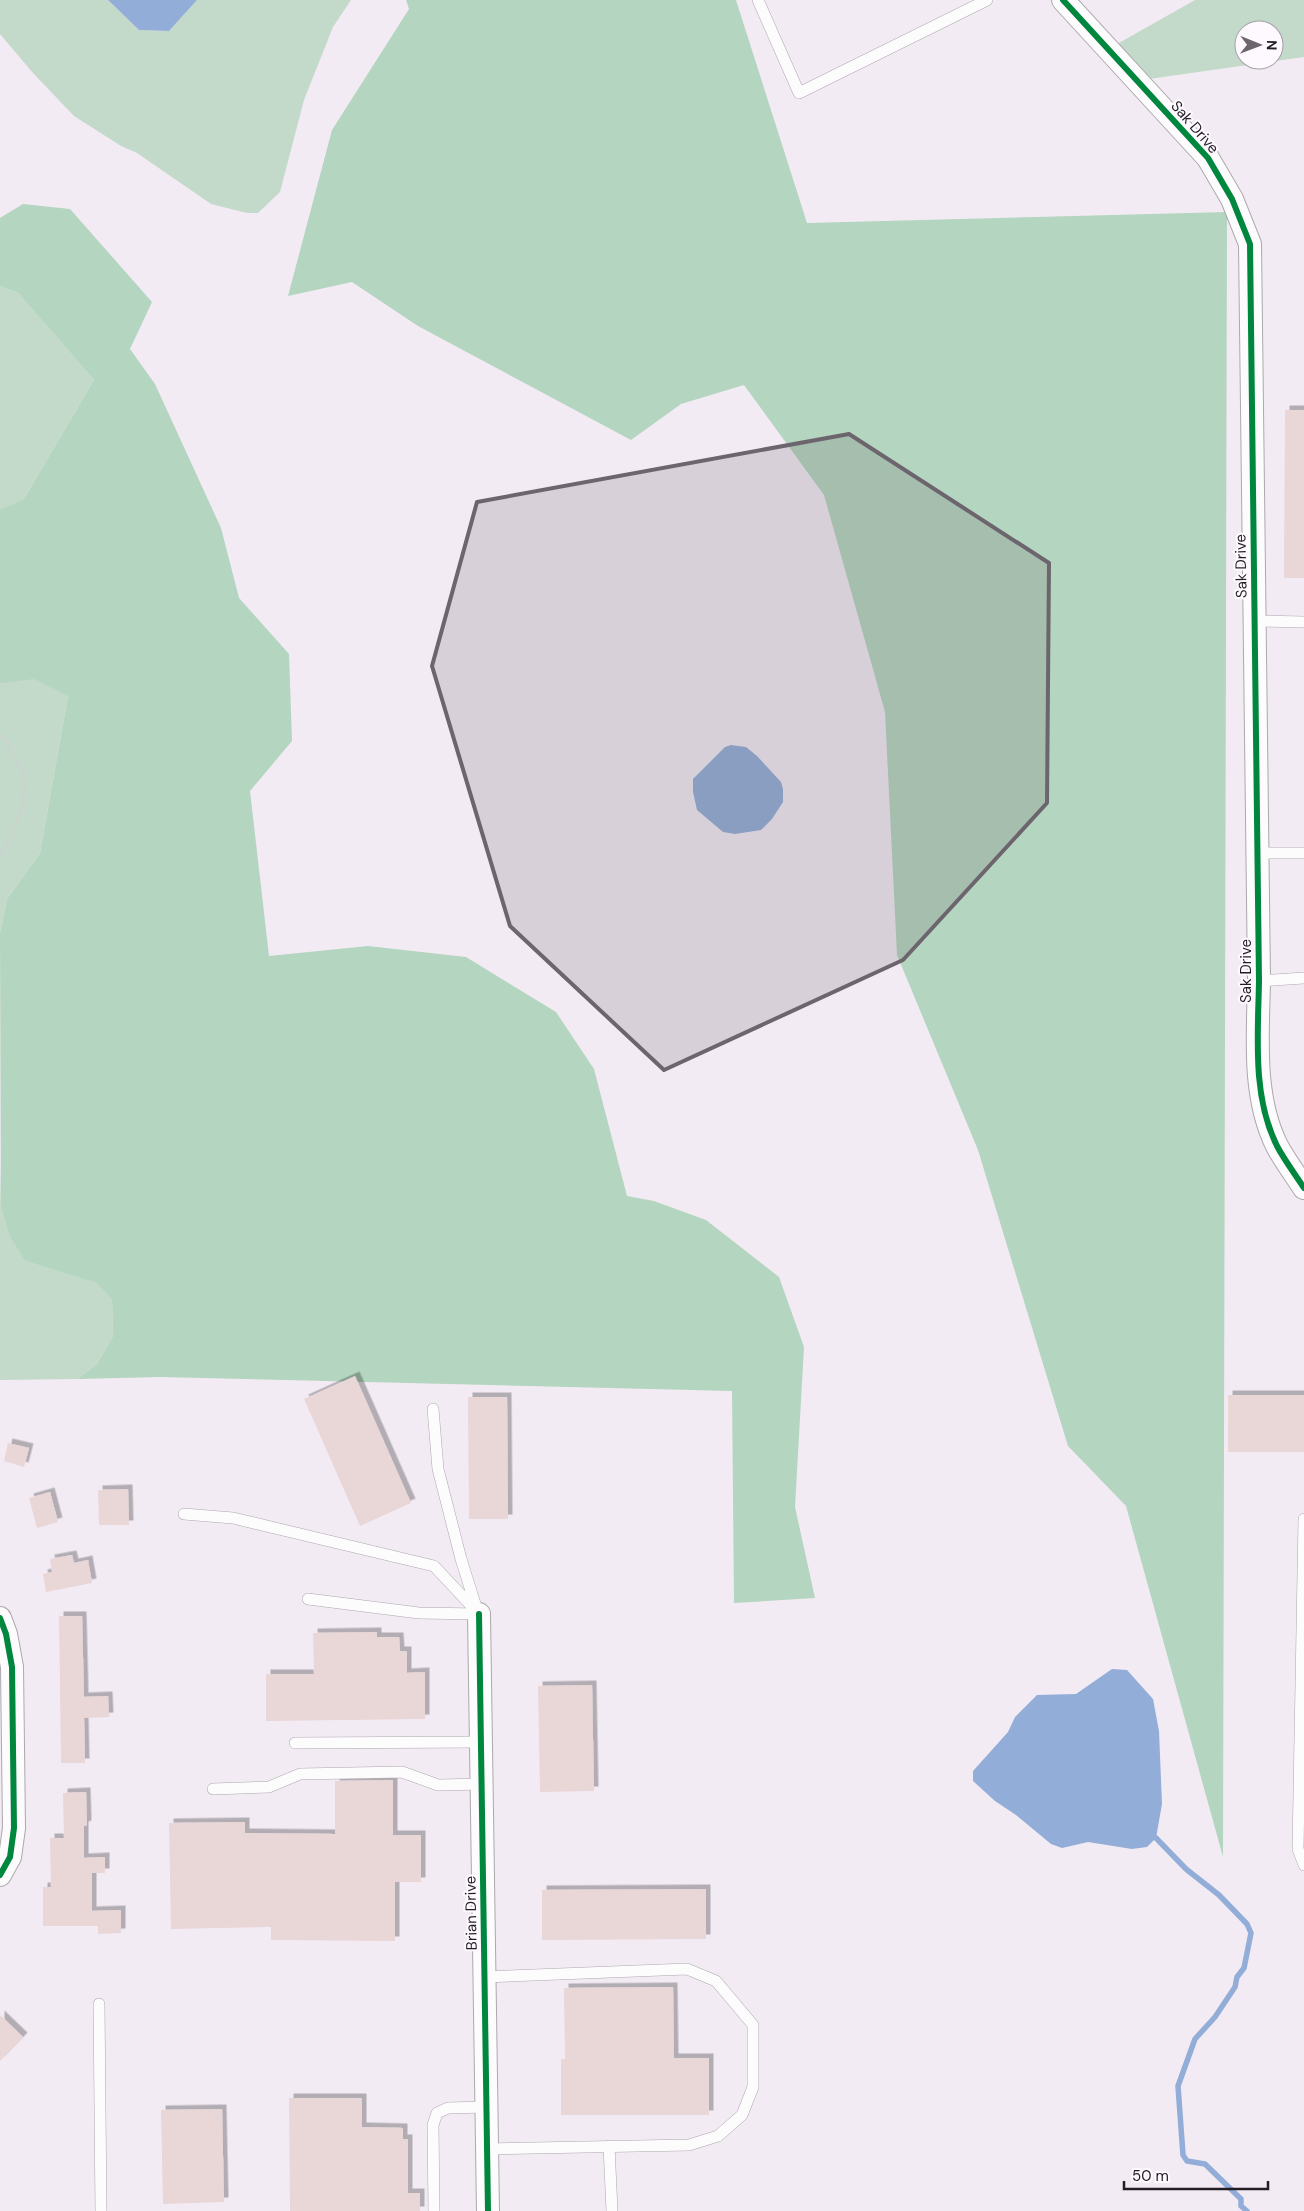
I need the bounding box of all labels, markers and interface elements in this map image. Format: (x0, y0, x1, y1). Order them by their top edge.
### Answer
north arrow (1234, 20, 1284, 70)
text: N (1263, 40, 1281, 50)
street label: Sak Drive (1166, 96, 1224, 158)
street label: Sak Drive (1230, 534, 1252, 598)
street label: Sak Drive (1236, 939, 1256, 1003)
street label: Brian Drive (460, 1876, 482, 1950)
scale bar (1124, 2158, 1268, 2190)
text: 50 m (1132, 2166, 1169, 2186)

